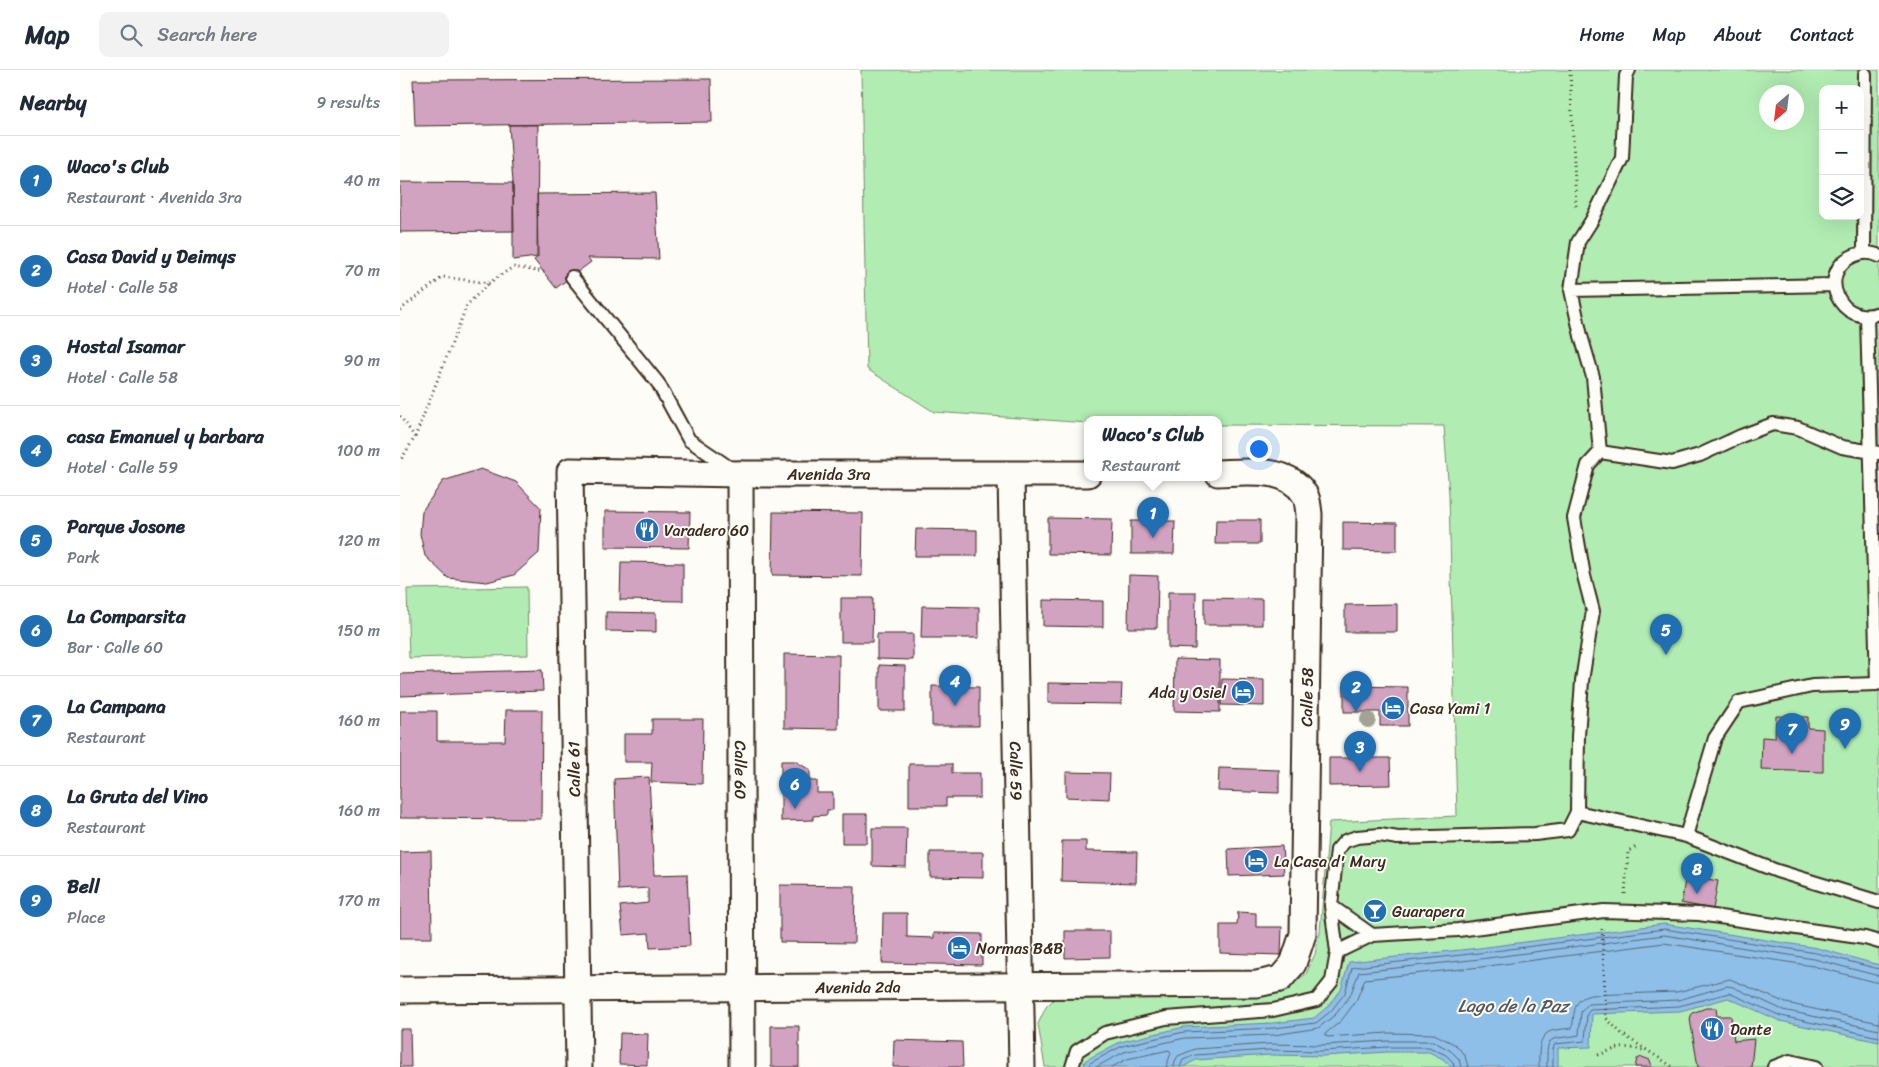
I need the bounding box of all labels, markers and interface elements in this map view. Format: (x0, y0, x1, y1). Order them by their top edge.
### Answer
search box (99, 12, 449, 57)
text: Map (25, 14, 69, 56)
text: Search here (157, 18, 257, 51)
text: Home (1580, 19, 1625, 51)
text: Map (1653, 19, 1686, 51)
text: About (1714, 19, 1762, 51)
text: Contact (1790, 19, 1854, 51)
icon: search (117, 21, 145, 49)
text: Nearby (20, 84, 86, 122)
north arrow (1759, 85, 1804, 130)
map controls (1819, 85, 1864, 220)
button: + (1819, 85, 1864, 130)
text: 9 results (316, 88, 380, 117)
button: − (1819, 130, 1864, 175)
text: Waco's Club (67, 150, 169, 183)
text: 1 (33, 166, 39, 195)
text: 40 m (343, 166, 380, 195)
button: layers (1819, 175, 1864, 220)
text: Restaurant · Avenida 3ra (67, 183, 242, 212)
text: Casa David y Deimys (67, 240, 236, 273)
text: 2 (31, 256, 41, 285)
text: 70 m (344, 256, 380, 285)
text: Hotel · Calle 58 (67, 273, 178, 302)
text: Hostal Isamar (67, 330, 185, 363)
text: 3 (32, 346, 40, 375)
text: 90 m (344, 346, 380, 375)
text: Hotel · Calle 58 (67, 363, 178, 392)
popup (1084, 416, 1222, 481)
text: Waco's Club (1102, 418, 1204, 451)
text: casa Emanuel y barbara (67, 420, 264, 453)
text: 4 (31, 436, 41, 465)
text: 100 m (336, 436, 380, 465)
your location (1246, 436, 1272, 462)
text: Restaurant (1102, 451, 1181, 480)
text: Hotel · Calle 59 (67, 453, 178, 482)
street label: Avenida 3ra (786, 460, 871, 489)
pin: 1 (1137, 497, 1169, 538)
text: Parque Josone (67, 510, 185, 543)
place label: Varadero 60 (664, 516, 749, 545)
restaurant icon: Varadero 60 (634, 517, 660, 543)
text: 5 (31, 526, 41, 555)
text: 120 m (337, 526, 380, 555)
text: Park (67, 543, 100, 572)
text: La Comparsita (67, 600, 186, 633)
pin: 5 (1650, 614, 1682, 655)
text: 6 (31, 616, 41, 645)
text: 150 m (337, 616, 380, 645)
text: Bar · Calle 60 (67, 633, 163, 662)
pin: 4 (939, 665, 971, 706)
street label: Calle 58 (1291, 667, 1321, 727)
pin: 2 (1340, 671, 1372, 712)
place label: Ada y Osiel (1148, 678, 1226, 707)
hotel icon: Ada y Osiel (1230, 679, 1256, 705)
text: La Campana (67, 690, 166, 723)
place label: Casa Yami 1 (1410, 694, 1491, 723)
hotel icon: Casa Yami 1 (1380, 695, 1406, 721)
text: 7 (31, 706, 41, 735)
text: 160 m (337, 706, 380, 735)
pin: 9 (1829, 708, 1861, 749)
pin: 7 (1776, 713, 1808, 754)
text: Restaurant (67, 723, 146, 752)
pin: 3 (1344, 731, 1376, 772)
street label: Calle 61 (559, 741, 589, 797)
street label: Calle 60 (726, 741, 756, 799)
street label: Calle 59 (1001, 741, 1032, 801)
pin: 6 (779, 768, 811, 809)
text: La Gruta del Vino (67, 780, 208, 813)
text: 8 (31, 796, 41, 825)
text: 160 m (337, 796, 380, 825)
text: Restaurant (67, 813, 146, 842)
place label: La Casa d' Mary (1274, 847, 1386, 876)
hotel icon: La Casa d' Mary (1243, 848, 1269, 874)
pin: 8 (1681, 853, 1713, 894)
text: Bell (67, 870, 100, 903)
text: 9 (31, 886, 41, 915)
text: 170 m (337, 886, 380, 915)
place label: Guarapera (1392, 897, 1465, 926)
bar icon: Guarapera (1362, 898, 1388, 924)
text: Place (67, 903, 106, 932)
place label: Normas B&B (976, 934, 1063, 963)
hotel icon: Normas B&B (946, 935, 972, 961)
street label: Avenida 2da (814, 972, 901, 1002)
water label: Lago de la Paz (1458, 990, 1571, 1022)
place label: Dante (1730, 1015, 1771, 1044)
restaurant icon: Dante (1699, 1016, 1725, 1042)

